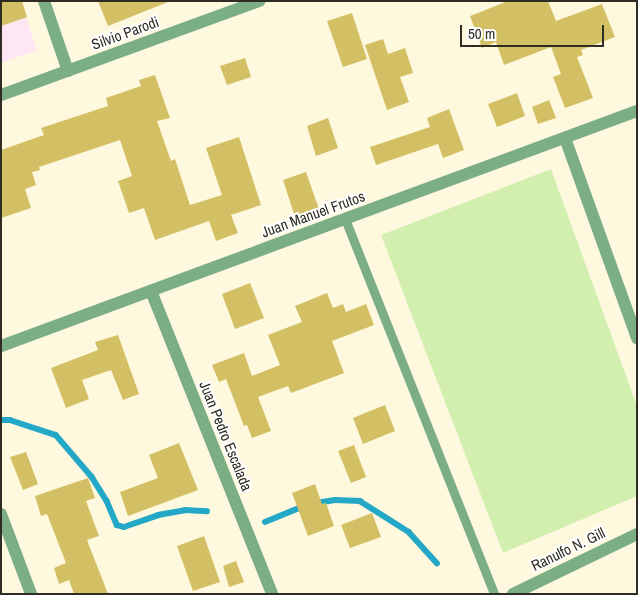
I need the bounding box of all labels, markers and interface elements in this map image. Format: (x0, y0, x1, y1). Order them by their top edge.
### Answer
street label: Silvio Parodi (89, 12, 161, 54)
scale bar (463, 15, 607, 47)
text: 50 m (468, 23, 495, 44)
street label: Juan Manuel Frutos (259, 187, 367, 241)
street label: Juan Pedro Escalada (196, 378, 256, 494)
street label: Ranulfo N. Gill (528, 523, 608, 575)

